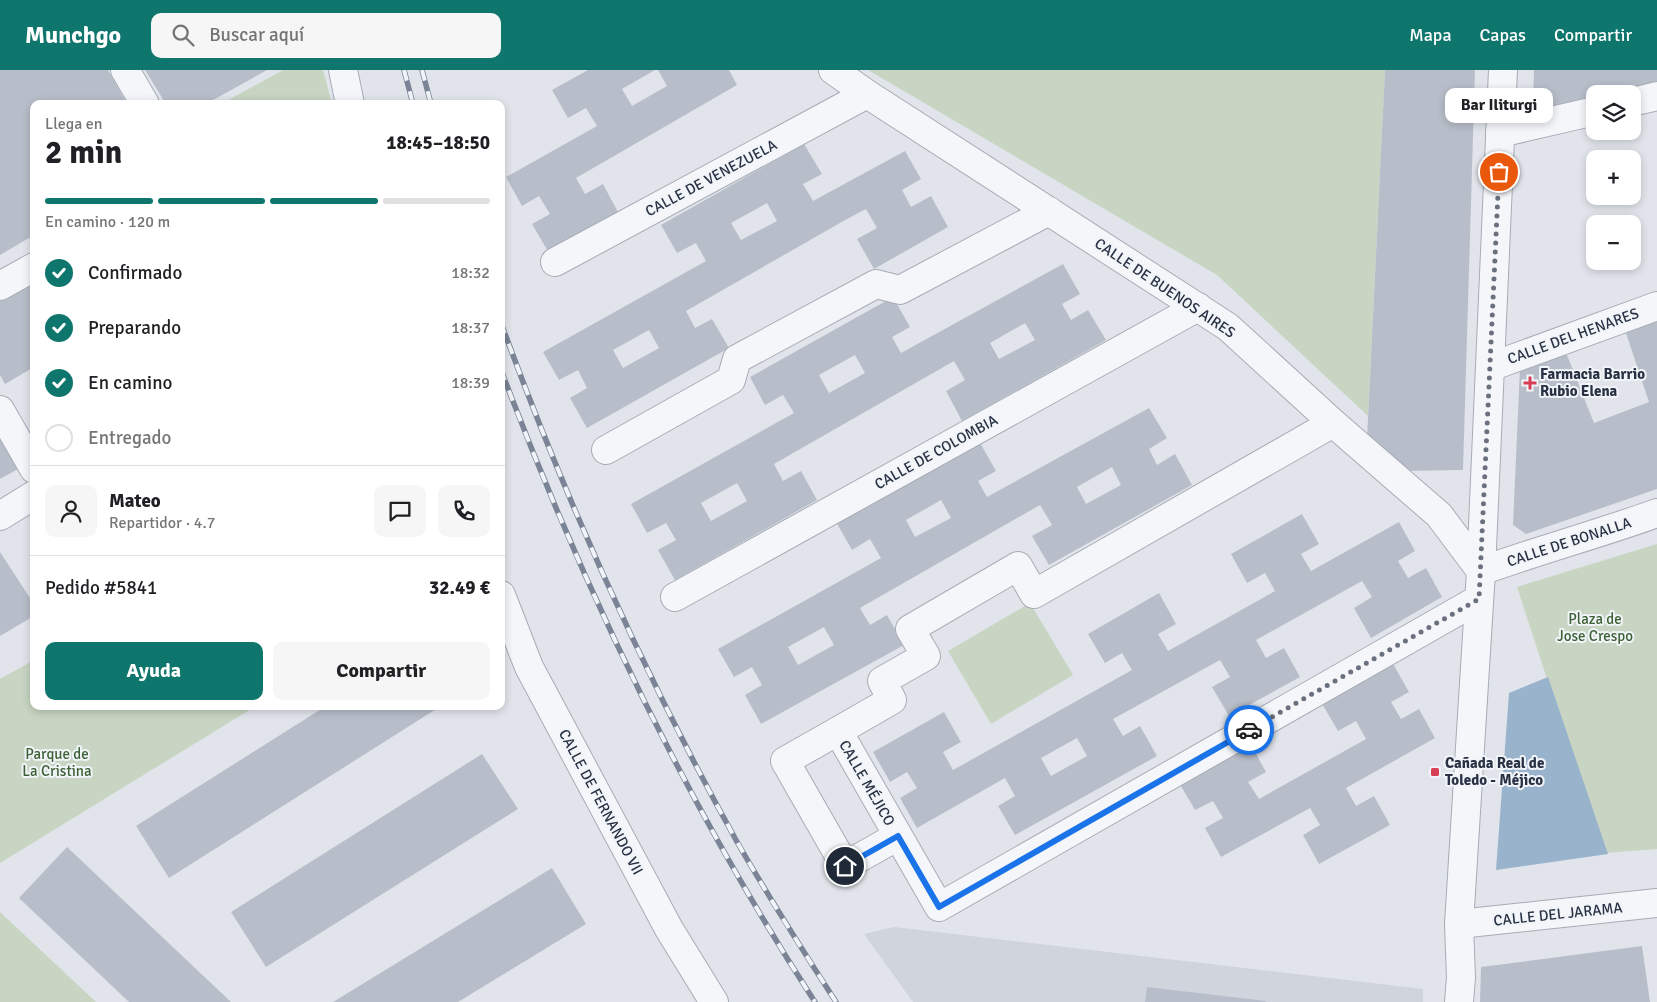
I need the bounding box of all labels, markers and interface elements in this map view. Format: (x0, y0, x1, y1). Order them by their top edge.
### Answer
search box (151, 13, 501, 58)
text: Munchgo (25, 20, 121, 50)
icon: search (169, 21, 197, 49)
text: Buscar aquí (209, 23, 304, 47)
text: Mapa (1409, 24, 1452, 46)
text: Capas (1480, 24, 1526, 46)
text: Compartir (1554, 24, 1632, 46)
map controls (1586, 85, 1641, 270)
button: layers (1586, 85, 1641, 140)
callout: Bar Iliturgi (1445, 87, 1553, 122)
text: Bar Iliturgi (1461, 95, 1537, 115)
text: Llega en (45, 114, 103, 134)
text: 18:45–18:50 (386, 131, 490, 155)
text: 2 min (45, 133, 122, 172)
street label: CALLE DE VENEZUELA (642, 136, 780, 220)
button: + (1586, 150, 1641, 205)
pin (1478, 151, 1520, 193)
icon: bag (1485, 158, 1513, 186)
text: En camino · 120 m (45, 212, 170, 232)
button: − (1586, 215, 1641, 270)
street label: CALLE DE BUENOS AIRES (1091, 234, 1239, 342)
icon: check (45, 259, 73, 287)
text: Confirmado (88, 261, 182, 285)
text: 18:32 (451, 263, 490, 283)
street label: CALLE DEL HENARES (1505, 304, 1641, 368)
icon: check (45, 314, 73, 342)
text: Preparando (88, 316, 181, 340)
text: 18:37 (451, 318, 490, 338)
place label: Farmacia Barrio Rubio Elena (1540, 365, 1645, 400)
icon: check (45, 369, 73, 397)
text: En camino (88, 371, 172, 395)
text: 18:39 (451, 373, 490, 393)
marker: Farmacia Barrio Rubio Elena (1524, 377, 1536, 389)
street label: CALLE DE COLOMBIA (871, 411, 1001, 493)
text: Entregado (88, 426, 171, 450)
button: person (45, 485, 97, 537)
button: chat (374, 485, 426, 537)
button: phone (438, 485, 490, 537)
text: Mateo (109, 489, 161, 513)
text: Repartidor · 4.7 (109, 513, 215, 533)
street label: CALLE DE BONALLA (1505, 513, 1633, 571)
text: Pedido #5841 (45, 576, 157, 600)
text: 32.49 € (429, 576, 490, 600)
park label: Plaza de Jose Crespo (1557, 610, 1633, 645)
button: Ayuda (45, 642, 263, 700)
button: Compartir (273, 642, 490, 700)
courier (1224, 705, 1274, 755)
icon: car (1235, 716, 1263, 744)
street label: CALLE DE FERNANDO VII (555, 726, 647, 878)
street label: CALLE MÉJICO (835, 736, 900, 829)
park label: Parque de La Cristina (22, 745, 92, 780)
place label: Cañada Real de Toledo - Méjico (1445, 754, 1544, 789)
marker: Cañada Real de Toledo - Méjico (1429, 766, 1441, 778)
pin (824, 845, 866, 887)
icon: home (831, 852, 859, 880)
street label: CALLE DEL JARAMA (1493, 898, 1623, 930)

